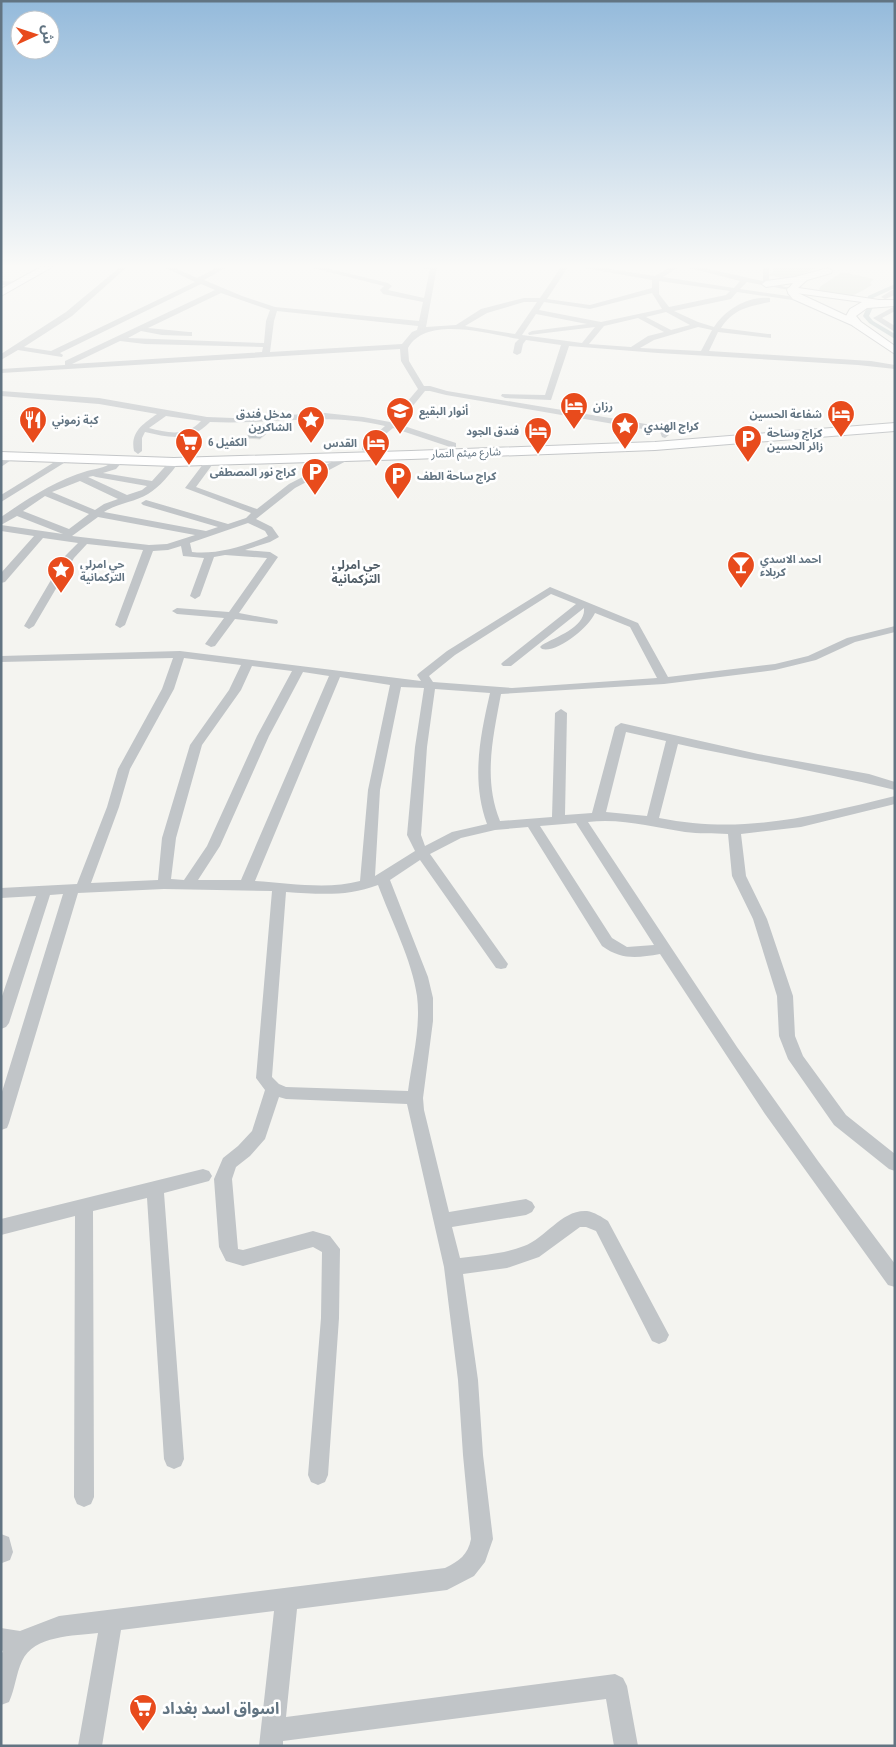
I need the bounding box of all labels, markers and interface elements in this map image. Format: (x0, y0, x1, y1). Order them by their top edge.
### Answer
north arrow (10, 10, 60, 60)
text: ش (39, 24, 56, 44)
hotel icon: رزان (559, 391, 589, 430)
school or university icon: أنوار البقيع (385, 396, 415, 435)
hotel icon: شفاعة الحسين (826, 399, 856, 438)
place label: رزان (593, 400, 613, 413)
place label: أنوار البقيع (419, 404, 468, 420)
restaurant icon: كبة زموني (18, 405, 48, 444)
place icon: مدخل فندق الشاكرين (296, 405, 326, 444)
place label: مدخل فندق الشاكرين (236, 408, 292, 434)
place label: شفاعة الحسين (749, 408, 822, 421)
place icon: كراج الهندي (610, 411, 640, 450)
place label: كبة زموني (52, 414, 99, 429)
hotel icon: فندق الجود (523, 416, 553, 455)
place label: كراج الهندي (644, 420, 700, 435)
parking icon: كراج وساحة زائر الحسين (733, 424, 763, 463)
place label: فندق الجود (466, 425, 519, 438)
supermarket icon: الكفيل 6 (174, 427, 204, 466)
place label: كراج وساحة زائر الحسين (767, 427, 823, 453)
hotel icon: القدس (361, 428, 391, 467)
place label: الكفيل 6 (208, 436, 247, 449)
place label: القدس (324, 437, 357, 450)
street label: شارع ميثم التمار (430, 445, 502, 463)
parking icon: كراج نور المصطفى (300, 457, 330, 496)
parking icon: كراج ساحة الطف (383, 461, 413, 500)
place label: كراج نور المصطفى (210, 466, 297, 480)
place label: كراج ساحة الطف (417, 470, 497, 484)
bar icon: احمد الاسدي كربلاء (726, 550, 756, 589)
place label: احمد الاسدي كربلاء (760, 553, 821, 579)
place icon: حي امرلي التركمانية (46, 555, 76, 594)
place label: حي امرلي التركمانية (80, 558, 125, 584)
district label: حي امرلي التركمانية (332, 558, 381, 586)
supermarket icon: اسواق اسد بغداد (128, 1693, 158, 1732)
place label: اسواق اسد بغداد (162, 1699, 279, 1718)

